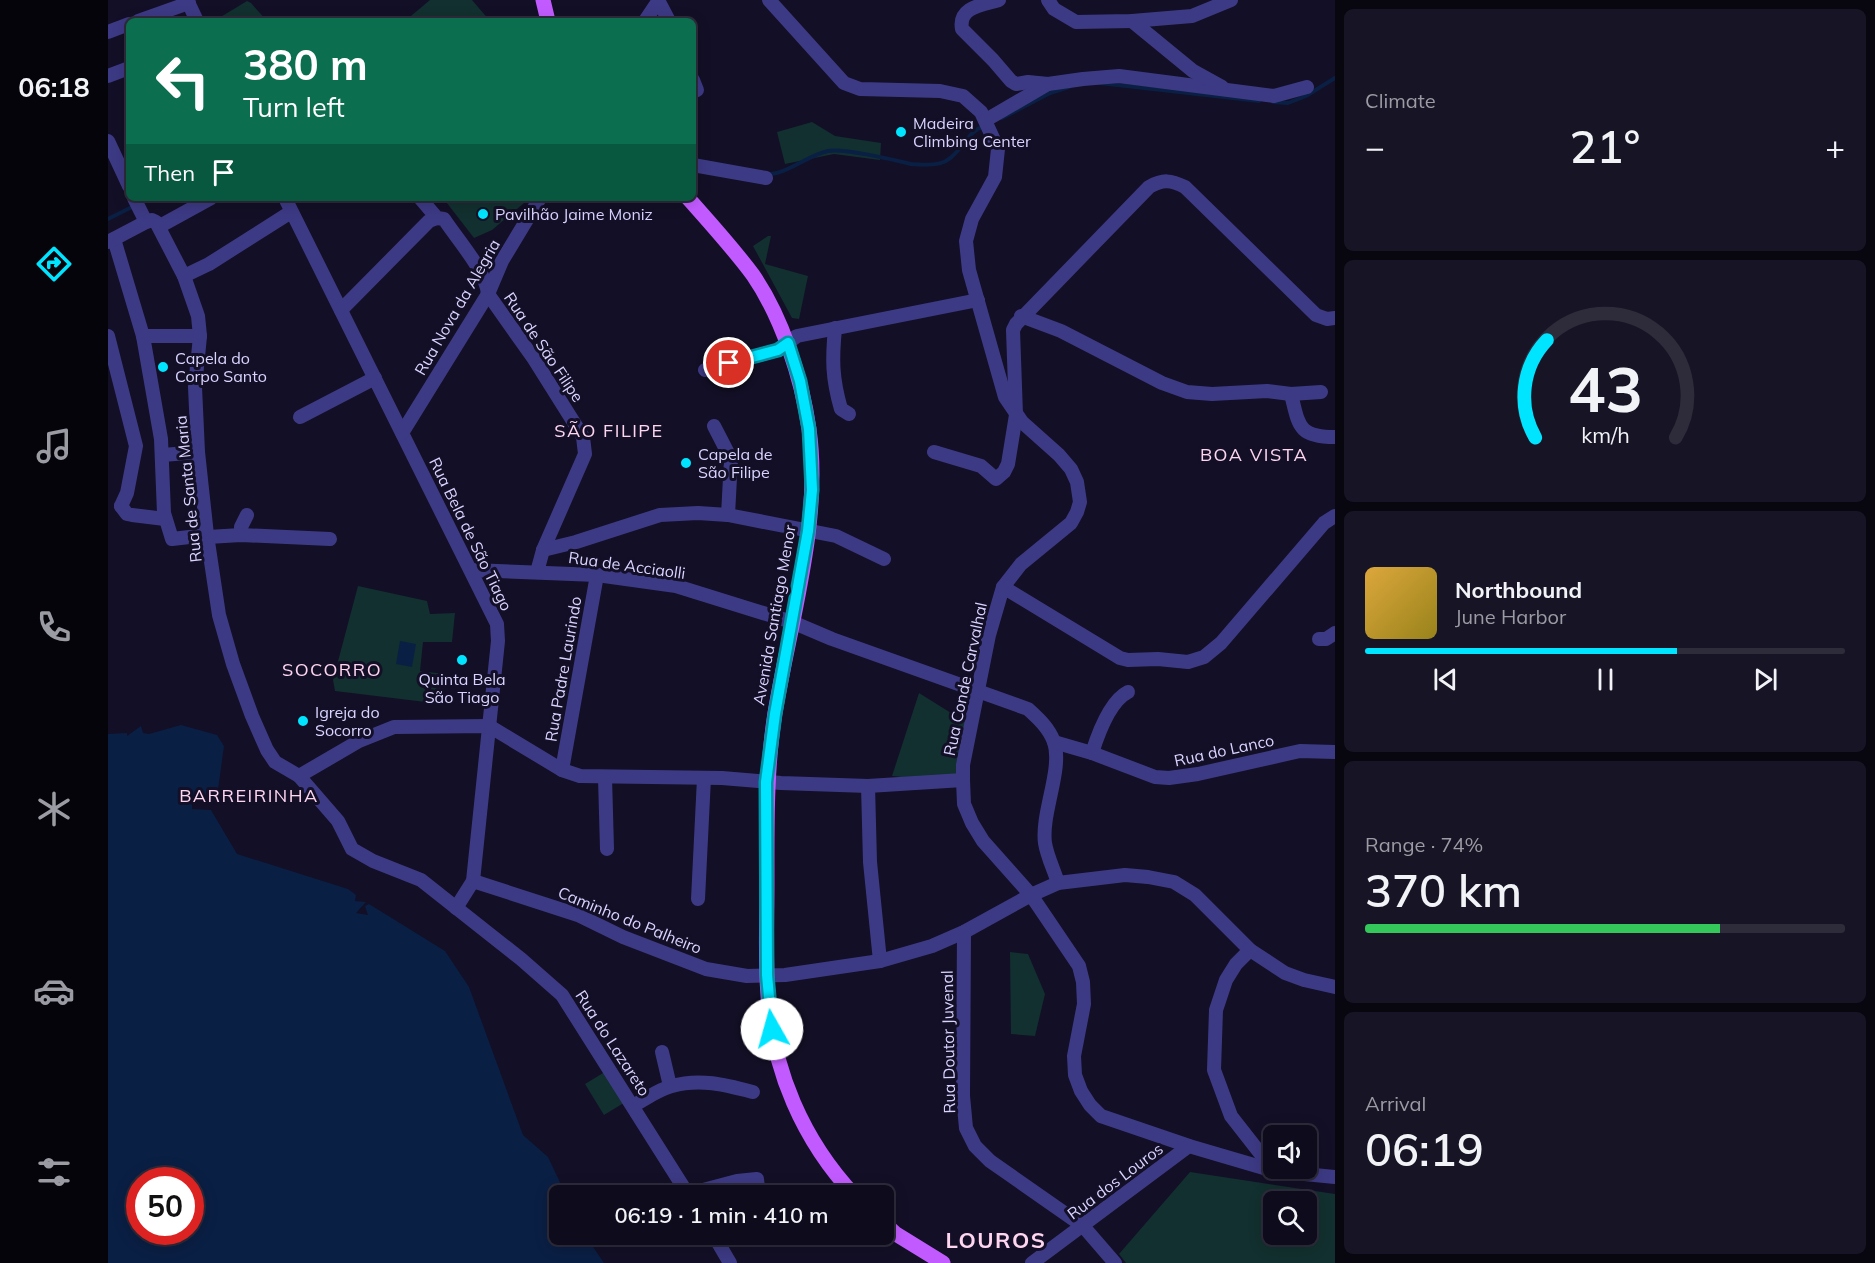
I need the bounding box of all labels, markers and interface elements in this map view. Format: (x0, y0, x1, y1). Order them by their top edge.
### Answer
text: 380 m (243, 38, 368, 91)
icon: left (144, 42, 222, 120)
text: 06:18 (18, 70, 90, 104)
text: Climate (1365, 88, 1436, 113)
text: Turn left (243, 90, 345, 124)
place label: Madeira Climbing Center (913, 113, 1031, 151)
text: 21° (1570, 118, 1640, 174)
marker: Madeira Climbing Center (894, 125, 908, 139)
text: − (1365, 126, 1385, 167)
text: + (1825, 126, 1845, 167)
icon: arrive (207, 156, 240, 189)
text: Then (144, 159, 195, 187)
place label: Pavilhão Jaime Moniz (495, 204, 653, 224)
marker: Pavilhão Jaime Moniz (476, 207, 490, 221)
street label: Rua Nova da Alegria (410, 235, 504, 379)
icon: directions (33, 243, 75, 285)
street label: Rua de São Filipe (500, 288, 588, 406)
pin (703, 337, 754, 388)
icon: arrive (712, 346, 745, 379)
place label: Capela do Corpo Santo (175, 348, 267, 386)
text: 43 (1568, 349, 1642, 428)
marker: Capela do Corpo Santo (156, 360, 170, 374)
street label: Rua de Santa Maria (170, 415, 206, 563)
district label: SÃO FILIPE (554, 419, 664, 442)
text: km/h (1581, 421, 1629, 448)
icon: music (33, 425, 75, 467)
district label: BOA VISTA (1200, 443, 1308, 466)
place label: Capela de São Filipe (698, 444, 772, 482)
street label: Rua Bela de São Tiago (425, 454, 517, 614)
marker: Capela de São Filipe (679, 456, 693, 470)
street label: Avenida Santiago Menor (748, 523, 800, 707)
street label: Rua de Acciaolli (567, 547, 687, 583)
text: Northbound (1455, 576, 1582, 604)
street label: Rua Padre Laurindo (540, 595, 586, 743)
street label: Rua Conde Carvalhal (939, 600, 991, 758)
text: June Harbor (1455, 604, 1566, 629)
icon: phone (33, 606, 75, 648)
marker: Quinta Bela São Tiago (455, 653, 469, 667)
district label: SOCORRO (282, 658, 382, 681)
icon: previous (1429, 663, 1462, 696)
icon: pause (1589, 663, 1622, 696)
icon: next (1749, 663, 1782, 696)
place label: Quinta Bela São Tiago (418, 669, 506, 707)
place label: Igreja do Socorro (315, 702, 380, 740)
marker: Igreja do Socorro (296, 714, 310, 728)
street label: Rua do Lanco (1172, 730, 1276, 770)
district label: BARREIRINHA (179, 784, 319, 807)
icon: climate (33, 788, 75, 830)
text: Range · 74% (1365, 832, 1483, 857)
text: 370 km (1365, 862, 1522, 918)
street label: Caminho do Palheiro (555, 882, 705, 958)
icon: car (33, 970, 75, 1012)
street label: Rua Doutor Juvenal (937, 970, 959, 1114)
street label: Rua do Lazareto (571, 986, 655, 1100)
position arrow (740, 997, 804, 1061)
text: Arrival (1365, 1091, 1426, 1116)
text: 06:19 (1365, 1121, 1484, 1177)
map controls (1263, 1125, 1317, 1245)
button: sound (1263, 1125, 1317, 1179)
street label: Rua dos Louros (1063, 1138, 1167, 1224)
icon: filters (33, 1151, 75, 1193)
speed limit sign: 50 (126, 1167, 204, 1245)
button: search (1263, 1191, 1317, 1245)
text: 06:19 · 1 min · 410 m (614, 1201, 829, 1229)
district label: LOUROS (946, 1226, 1046, 1254)

